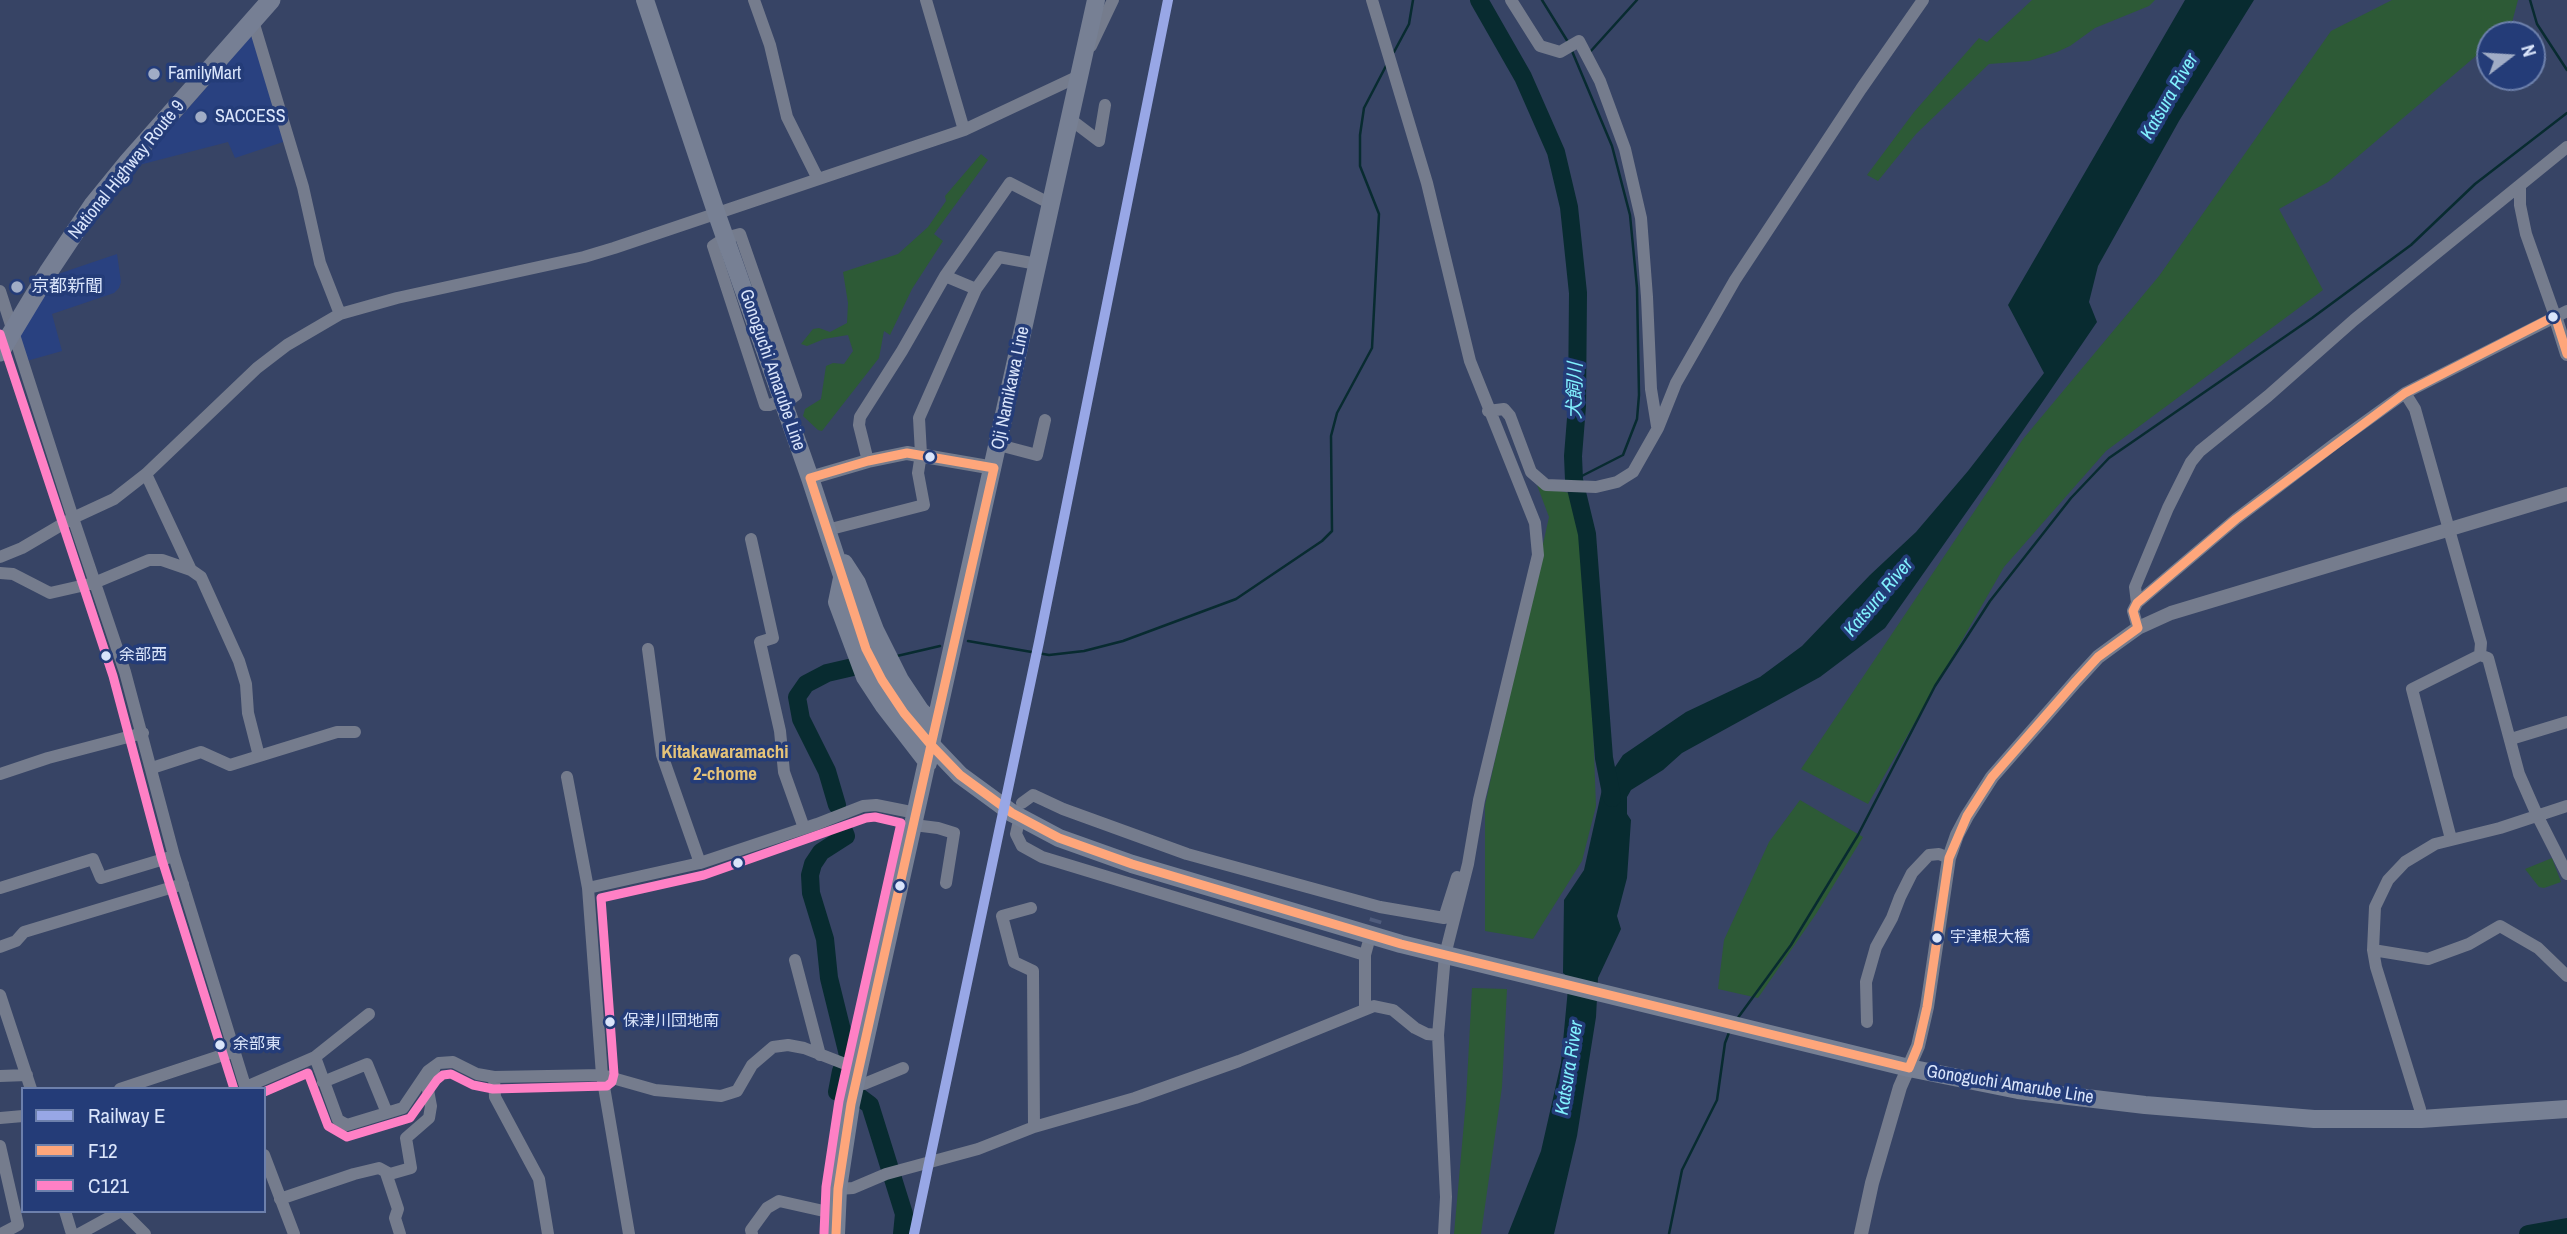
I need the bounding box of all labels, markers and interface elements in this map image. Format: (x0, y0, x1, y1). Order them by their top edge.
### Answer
north arrow (2476, 21, 2546, 91)
text: N (2515, 41, 2543, 60)
water label: Katsura River (2136, 50, 2204, 144)
place label: FamilyMart (168, 63, 241, 85)
marker: FamilyMart (146, 66, 162, 82)
street label: National Highway Route 9 (64, 96, 190, 244)
place label: SACCESS (215, 106, 286, 128)
marker: SACCESS (193, 109, 209, 125)
place label: 京都新聞 (31, 276, 103, 298)
marker: 京都新聞 (9, 279, 25, 295)
street label: Gonoguchi Amarube Line (734, 287, 810, 453)
unlabelled marker (2546, 310, 2560, 324)
street label: Oji Namikawa Line (987, 324, 1035, 452)
water label: 犬飼川 (1564, 362, 1588, 420)
unlabelled marker (923, 450, 937, 464)
water label: Katsura River (1840, 554, 1918, 642)
place label: 余部西 (119, 646, 167, 666)
marker: 余部西 (99, 649, 113, 663)
district label: Kitakawaramachi 2-chome (661, 742, 789, 786)
unlabelled marker (731, 856, 745, 870)
unlabelled marker (893, 879, 907, 893)
place label: 宇津根大橋 (1950, 928, 2030, 948)
marker: 宇津根大橋 (1930, 931, 1944, 945)
place label: 保津川団地南 (623, 1012, 719, 1032)
marker: 保津川団地南 (603, 1015, 617, 1029)
water label: Katsura River (1551, 1019, 1589, 1117)
place label: 余部東 (233, 1035, 281, 1055)
marker: 余部東 (213, 1038, 227, 1052)
street label: Gonoguchi Amarube Line (1925, 1061, 2095, 1109)
legend (21, 1087, 266, 1213)
text: Railway E (88, 1101, 166, 1130)
text: F12 (88, 1136, 118, 1165)
text: C121 (88, 1171, 129, 1200)

